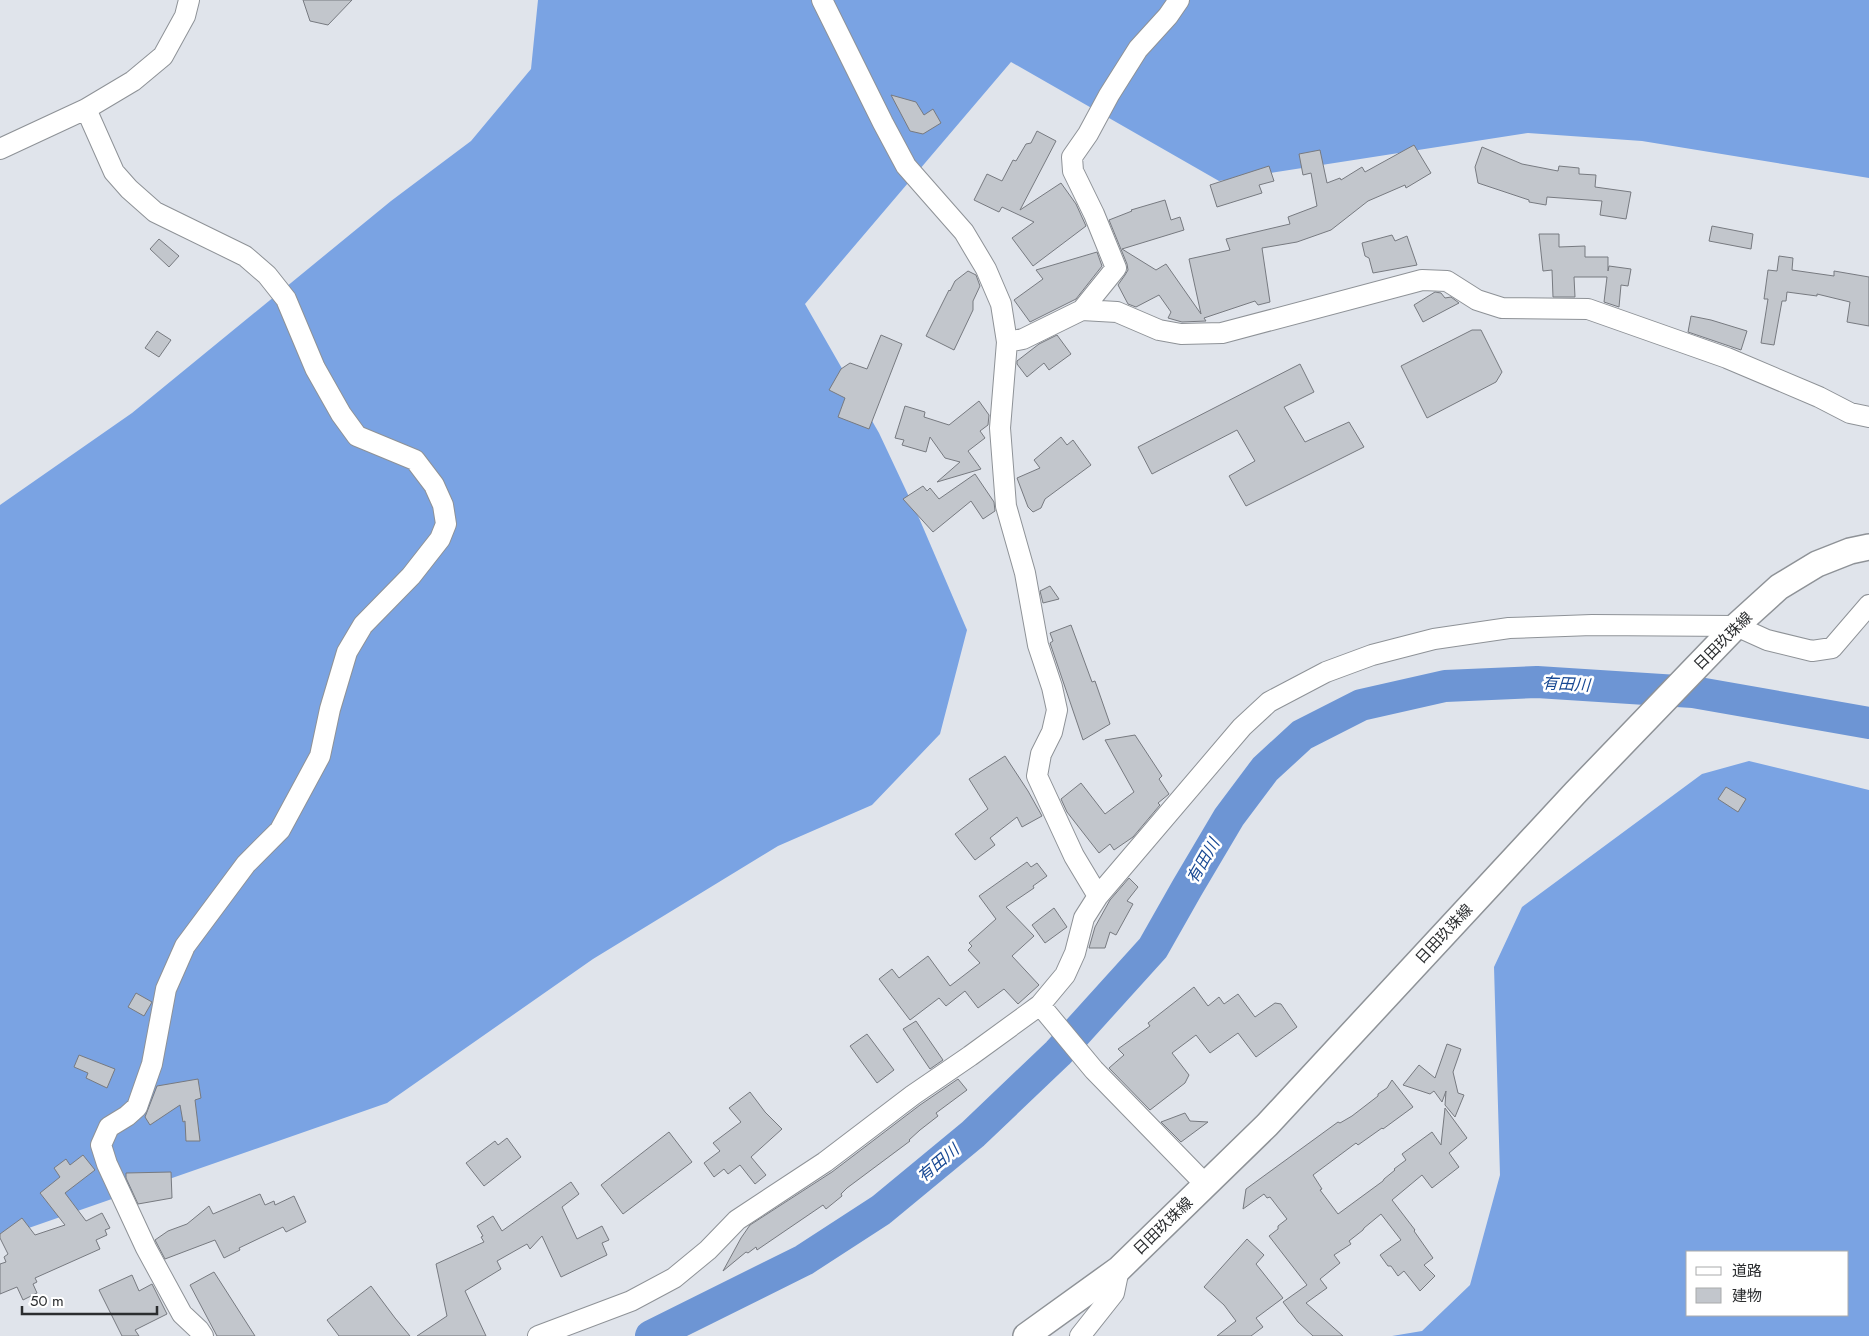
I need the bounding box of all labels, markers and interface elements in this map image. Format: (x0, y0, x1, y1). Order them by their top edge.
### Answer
street label: 日田玖珠線 (1689, 607, 1757, 675)
water label: 有田川 (1541, 671, 1593, 697)
water label: 有田川 (1181, 833, 1226, 888)
street label: 日田玖珠線 (1410, 899, 1478, 969)
water label: 有田川 (912, 1137, 965, 1187)
street label: 日田玖珠線 (1128, 1192, 1198, 1260)
legend (1686, 1251, 1849, 1316)
text: 道路 (1732, 1260, 1762, 1282)
scale bar (22, 1284, 158, 1316)
text: 建物 (1732, 1285, 1762, 1307)
text: 50 m (30, 1290, 64, 1312)

